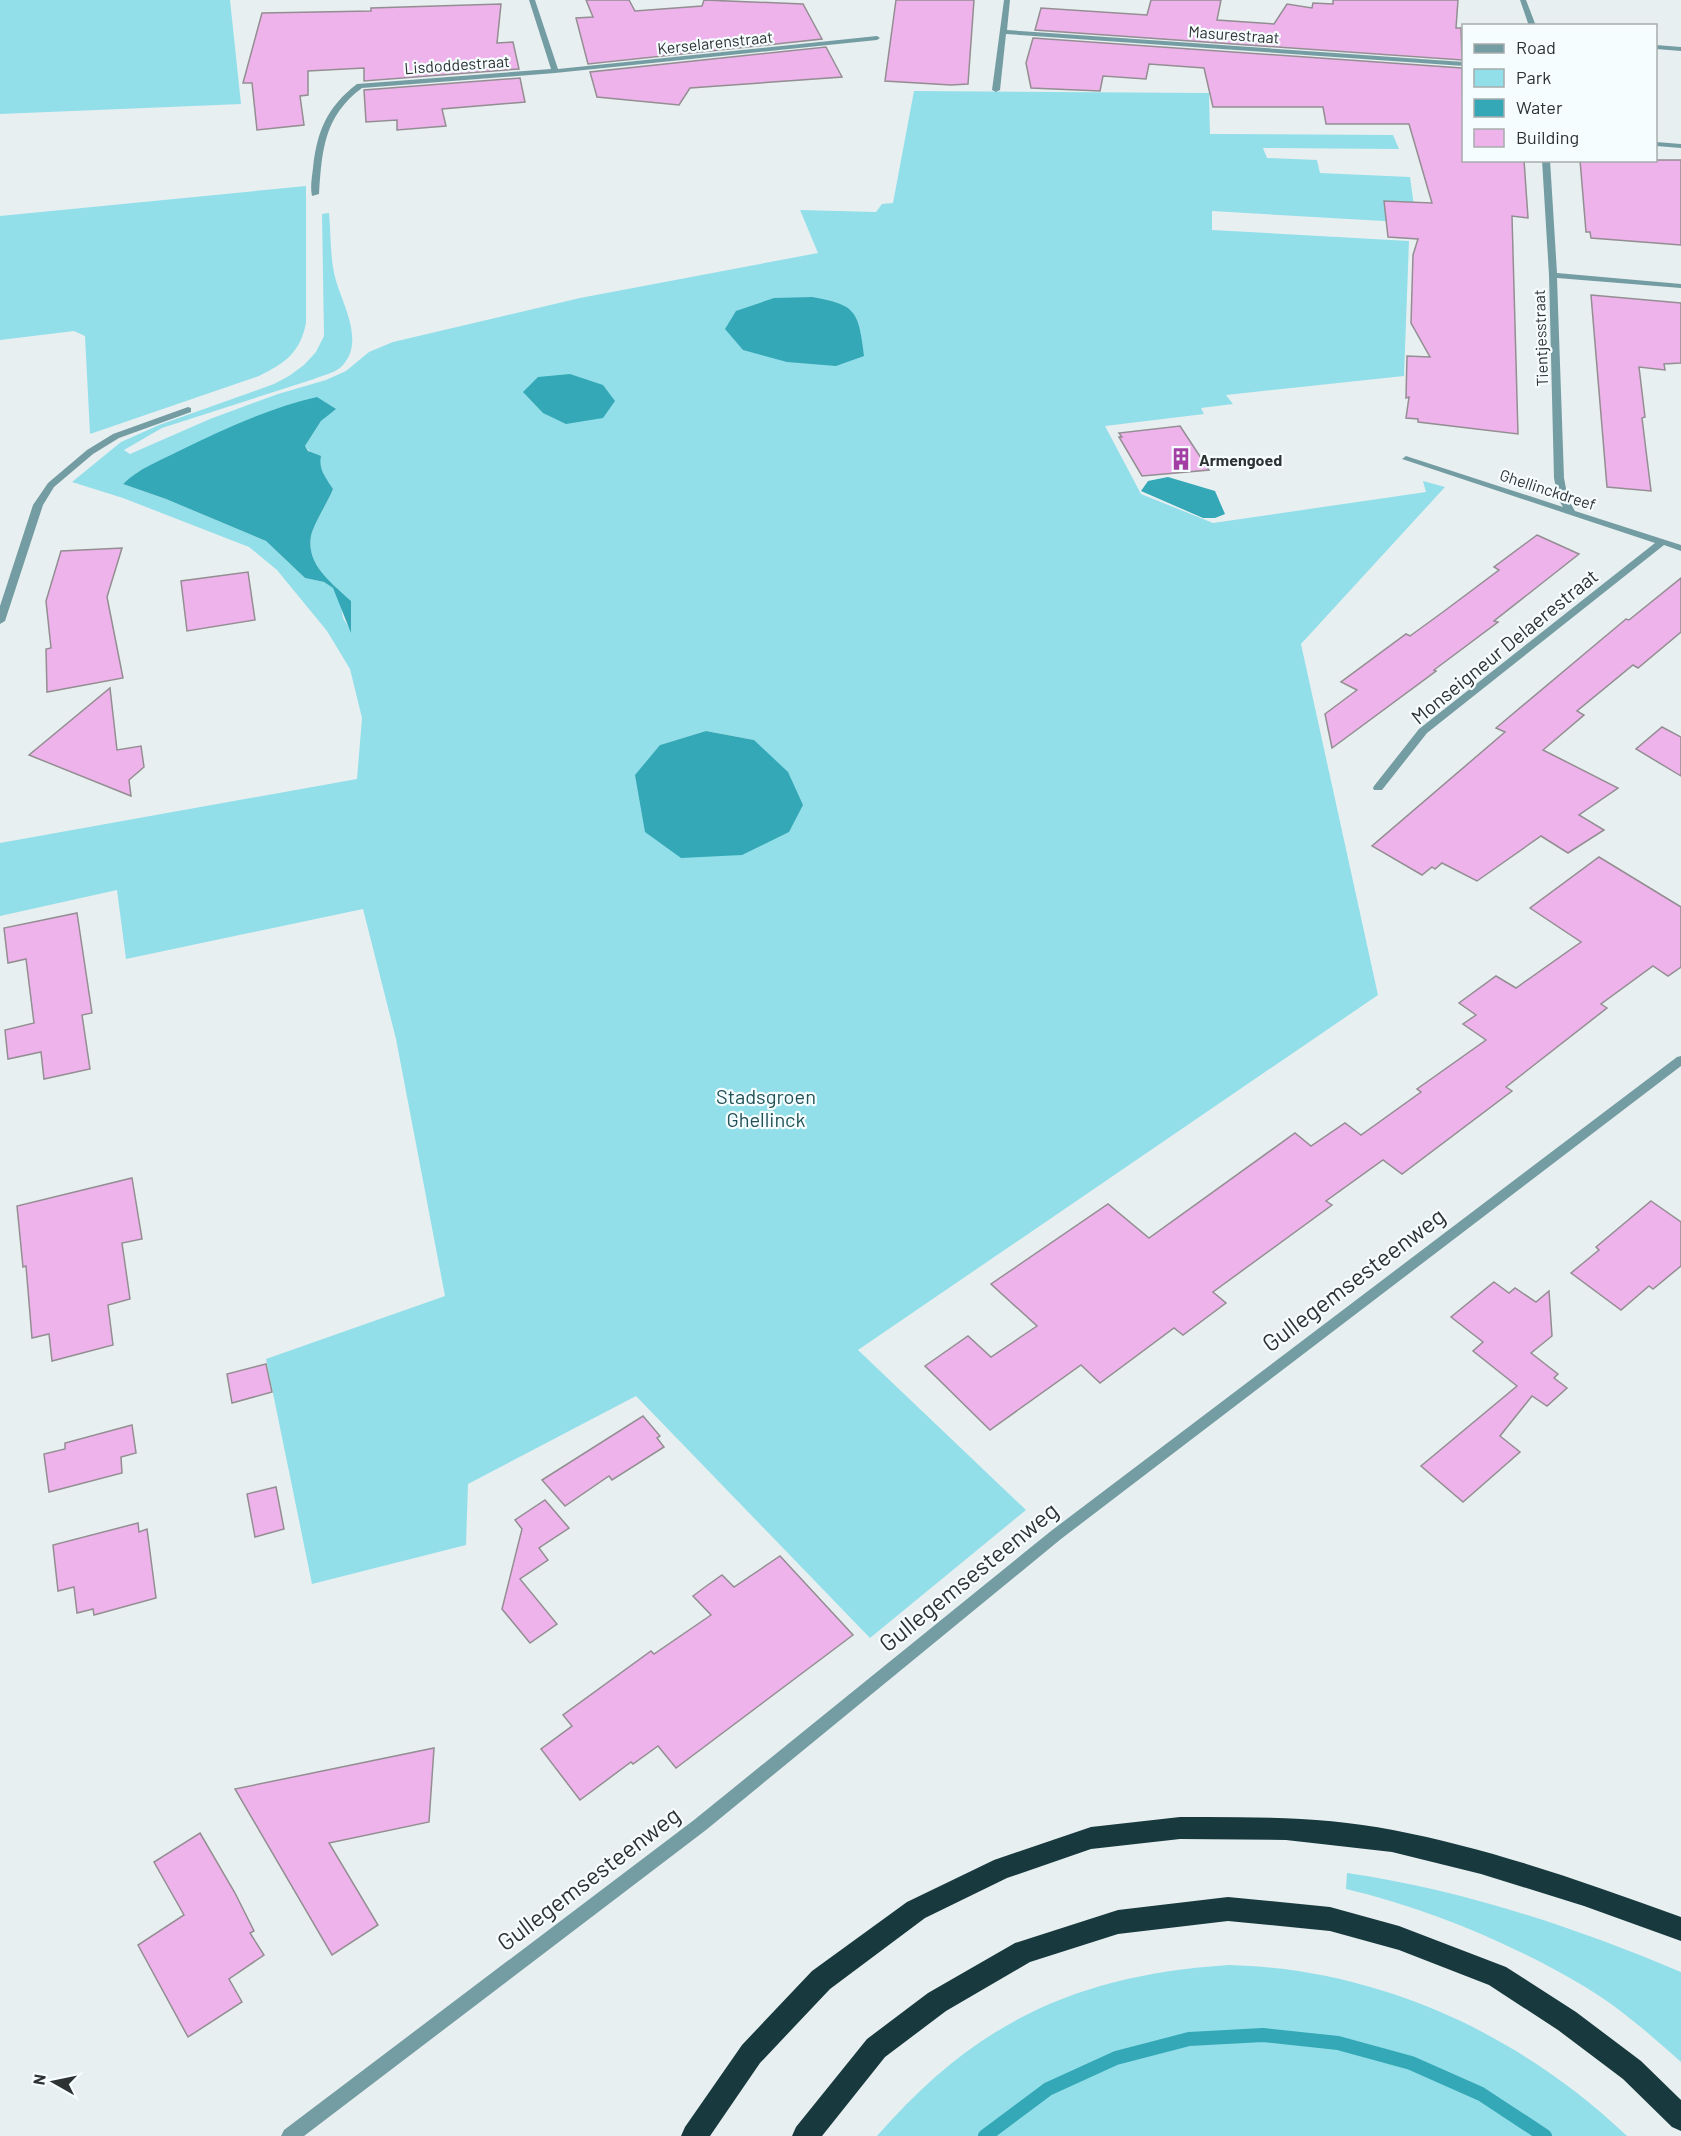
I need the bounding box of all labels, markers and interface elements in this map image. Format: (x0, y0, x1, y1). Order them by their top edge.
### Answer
street label: Masurestraat (1188, 21, 1280, 47)
legend (1462, 24, 1657, 162)
street label: Kerselarenstraat (656, 26, 774, 58)
text: Road (1516, 36, 1556, 58)
street label: Lisdoddestraat (404, 51, 510, 77)
text: Park (1516, 66, 1551, 88)
text: Water (1516, 96, 1563, 118)
text: Building (1516, 126, 1579, 148)
street label: Tientjesstraat (1529, 289, 1551, 387)
building icon: Armengoed (1168, 446, 1194, 472)
place label: Armengoed (1199, 450, 1282, 469)
street label: Ghellinckdreef (1498, 465, 1599, 514)
street label: Monseigneur Delaerestraat (1406, 563, 1602, 729)
park label: Stadsgroen Ghellinck (716, 1084, 816, 1131)
street label: Gullegemsesteenweg (1256, 1201, 1450, 1357)
street label: Gullegemsesteenweg (873, 1495, 1063, 1657)
street label: Gullegemsesteenweg (491, 1800, 685, 1956)
north arrow (24, 2052, 84, 2112)
text: N (28, 2073, 49, 2086)

